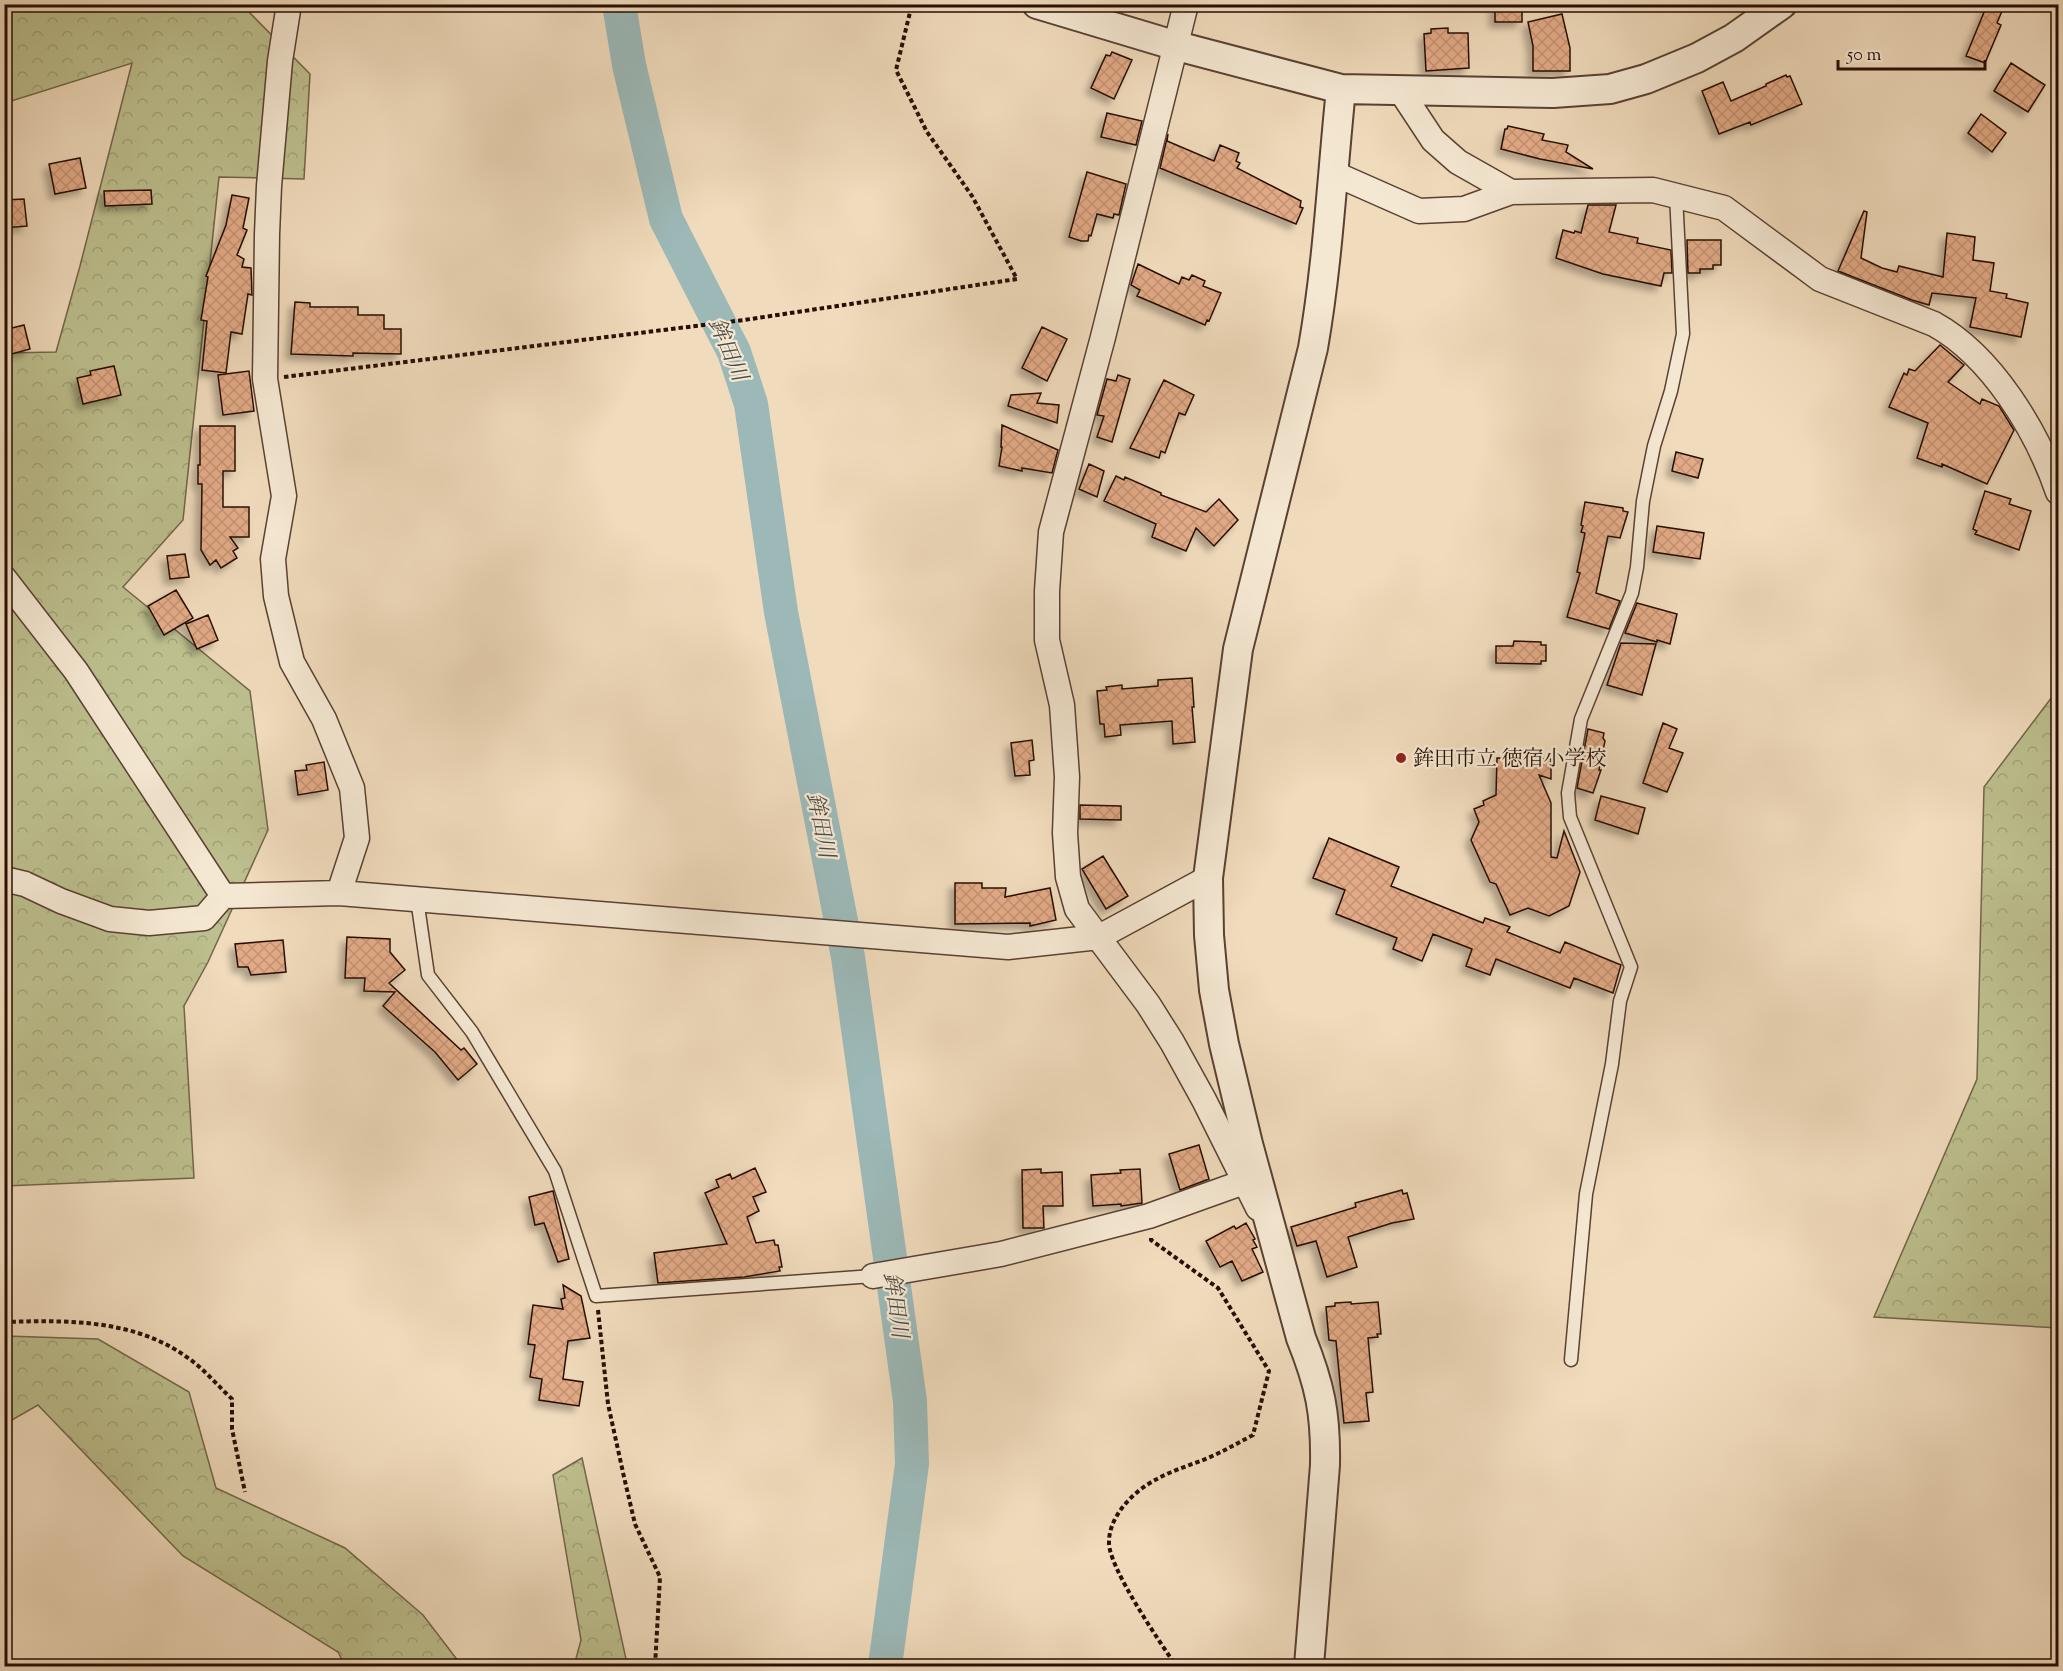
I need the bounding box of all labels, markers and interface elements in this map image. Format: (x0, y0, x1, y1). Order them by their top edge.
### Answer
scale bar (1838, 33, 1985, 71)
text: 50 m (1846, 43, 1882, 69)
water label: 鉾田川 (699, 314, 755, 389)
place label: 鉾田市立 徳宿小学校 (1413, 745, 1606, 775)
marker: 鉾田市立 徳宿小学校 (1394, 751, 1408, 765)
water label: 鉾田川 (797, 790, 841, 863)
water label: 鉾田川 (874, 1271, 915, 1342)

